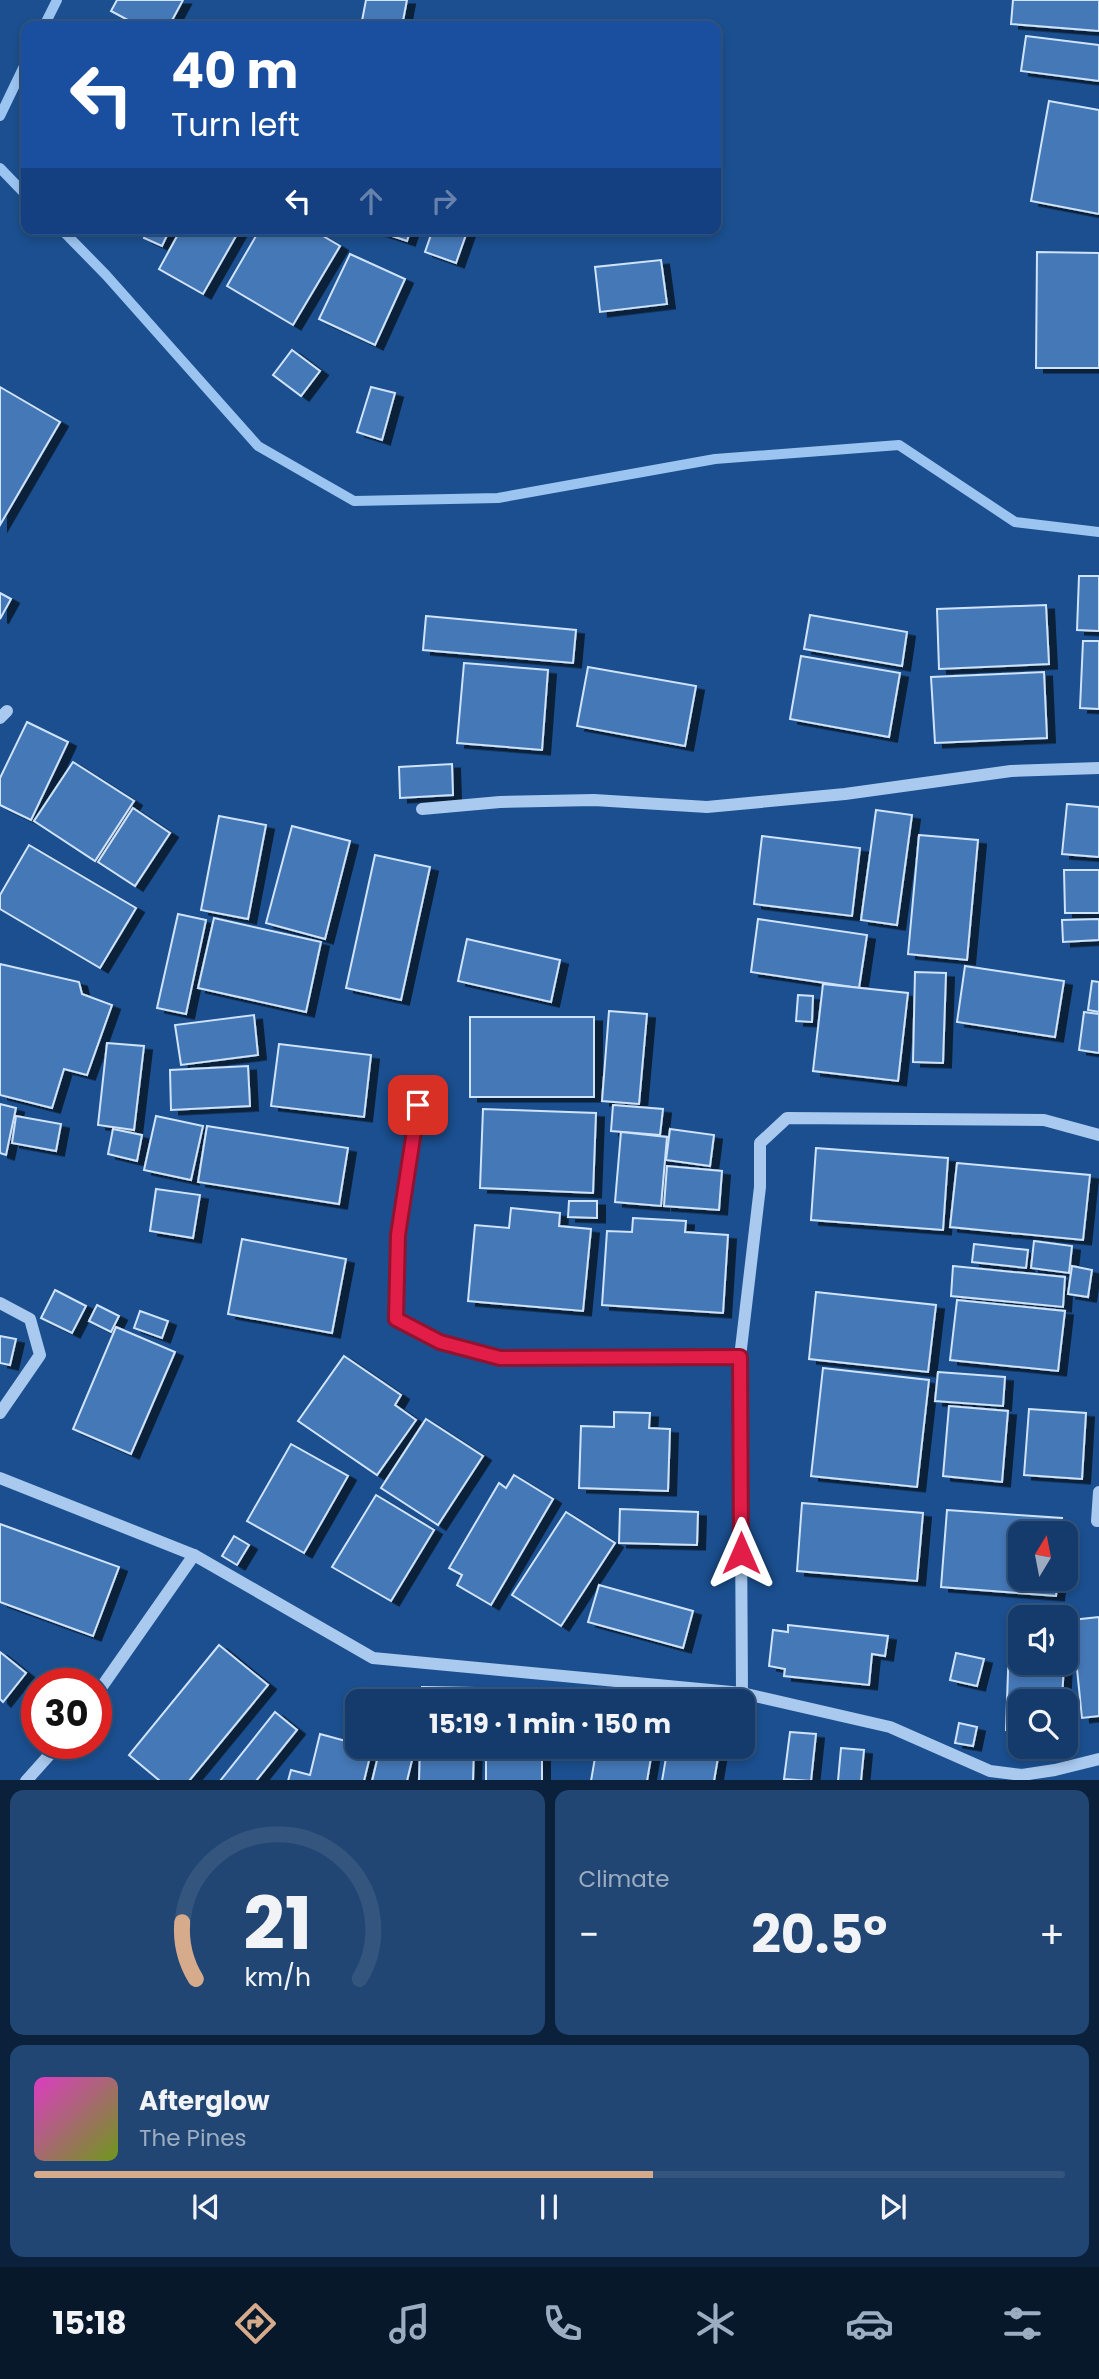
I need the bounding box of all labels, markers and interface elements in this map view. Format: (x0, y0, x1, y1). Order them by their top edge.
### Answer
text: 40 m (171, 37, 298, 105)
icon: left (56, 49, 147, 140)
text: Turn left (171, 102, 300, 147)
icon: left (279, 182, 317, 220)
icon: ahead (352, 182, 390, 220)
icon: right (425, 182, 463, 220)
pin (388, 1075, 448, 1135)
icon: arrive (399, 1086, 437, 1124)
position arrow (704, 1516, 778, 1590)
north arrow (1008, 1521, 1078, 1591)
map controls (1008, 1521, 1078, 1759)
button: sound (1008, 1605, 1078, 1675)
speed limit sign: 30 (21, 1668, 112, 1759)
button: search (1008, 1689, 1078, 1759)
text: 15:19 · 1 min · 150 m (429, 1706, 671, 1742)
text: Climate (579, 1863, 669, 1895)
text: 21 (243, 1873, 312, 1974)
text: 20.5° (751, 1898, 887, 1971)
text: − (579, 1908, 599, 1961)
text: + (1039, 1908, 1065, 1961)
text: km/h (244, 1959, 311, 1994)
text: Afterglow (139, 2083, 270, 2119)
text: The Pines (139, 2122, 247, 2154)
icon: previous (187, 2188, 225, 2226)
icon: pause (530, 2188, 568, 2226)
icon: next (874, 2188, 912, 2226)
icon: directions (231, 2299, 280, 2348)
icon: music (385, 2299, 434, 2348)
icon: phone (538, 2299, 587, 2348)
icon: climate (691, 2299, 740, 2348)
icon: car (845, 2299, 894, 2348)
icon: filters (998, 2299, 1047, 2348)
text: 15:18 (52, 2300, 127, 2345)

